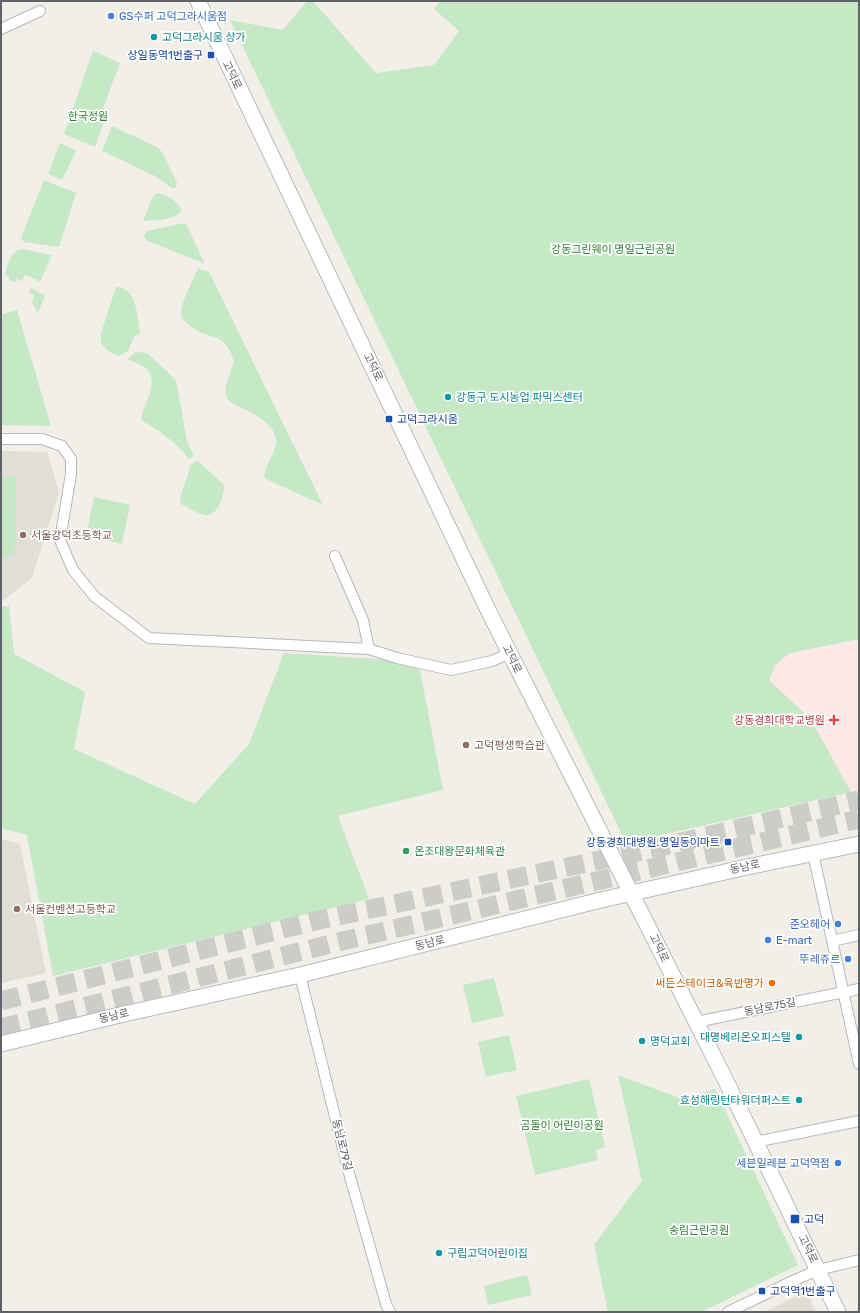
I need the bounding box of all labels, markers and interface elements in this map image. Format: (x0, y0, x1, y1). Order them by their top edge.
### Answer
place label: GS수퍼 고덕그라시움점 (119, 10, 227, 23)
marker: GS수퍼 고덕그라시움점 (106, 11, 116, 21)
place label: 고덕그라시움 상가 (162, 31, 246, 44)
marker: 고덕그라시움 상가 (149, 32, 159, 42)
place label: 상일동역1번출구 (127, 49, 203, 62)
marker: 상일동역1번출구 (206, 50, 216, 60)
street label: 고덕로 (220, 59, 244, 91)
park label: 한국정원 (68, 110, 108, 123)
park label: 강동그린웨이 명일근린공원 (551, 243, 675, 256)
street label: 고덕로 (361, 351, 385, 383)
place label: 강동구 도시농업 파믹스센터 (456, 391, 583, 404)
marker: 강동구 도시농업 파믹스센터 (443, 392, 453, 402)
place label: 고덕그라시움 (397, 413, 458, 426)
marker: 고덕그라시움 (384, 414, 394, 424)
place label: 서울강덕초등학교 (31, 529, 112, 542)
marker: 서울강덕초등학교 (18, 530, 28, 540)
street label: 고덕로 (500, 643, 524, 675)
place label: 강동경희대학교병원 (734, 714, 825, 727)
marker: 강동경희대학교병원 (828, 714, 840, 726)
place label: 고덕평생학습관 (474, 739, 545, 752)
marker: 고덕평생학습관 (461, 740, 471, 750)
place label: 강동경희대병원.명일동이마트 (586, 836, 720, 849)
marker: 강동경희대병원.명일동이마트 (723, 837, 733, 847)
place label: 온조대왕문화체육관 (414, 845, 505, 858)
marker: 온조대왕문화체육관 (401, 846, 411, 856)
street label: 동남로 (729, 857, 761, 877)
place label: 서울컨벤션고등학교 (25, 903, 116, 916)
marker: 서울컨벤션고등학교 (12, 904, 22, 914)
place label: 준오헤어 (790, 918, 830, 931)
marker: 준오헤어 (833, 919, 843, 929)
street label: 고덕로 (647, 932, 671, 964)
street label: 동남로 (414, 933, 446, 953)
place label: E-mart (776, 934, 813, 947)
marker: E-mart (763, 935, 773, 945)
place label: 뚜레쥬르 (800, 953, 840, 966)
marker: 뚜레쥬르 (843, 954, 853, 964)
place label: 써든스테이크&육반명가 (655, 977, 764, 990)
marker: 써든스테이크&육반명가 (767, 978, 777, 988)
street label: 동남로75길 (743, 996, 797, 1018)
street label: 동남로 (98, 1006, 130, 1026)
place label: 대명베리온오피스텔 (700, 1031, 791, 1044)
marker: 대명베리온오피스텔 (794, 1032, 804, 1042)
place label: 명덕교회 (650, 1035, 690, 1048)
marker: 명덕교회 (637, 1036, 647, 1046)
place label: 효성해링턴타워더퍼스트 (680, 1094, 791, 1107)
marker: 효성해링턴타워더퍼스트 (794, 1095, 804, 1105)
street label: 동남로79길 (329, 1118, 355, 1172)
park label: 곰돌이 어린이공원 (520, 1119, 604, 1132)
place label: 세븐일레븐 고덕역점 (736, 1157, 830, 1170)
marker: 세븐일레븐 고덕역점 (833, 1158, 843, 1168)
marker: 고덕 (789, 1213, 801, 1225)
place label: 고덕 (804, 1213, 824, 1226)
park label: 송림근린공원 (669, 1224, 729, 1237)
street label: 고덕로 (796, 1233, 820, 1265)
place label: 구립고덕어린이집 (447, 1247, 528, 1260)
marker: 구립고덕어린이집 (434, 1248, 444, 1258)
place label: 고덕역1번출구 (770, 1285, 835, 1298)
marker: 고덕역1번출구 (757, 1286, 767, 1296)

